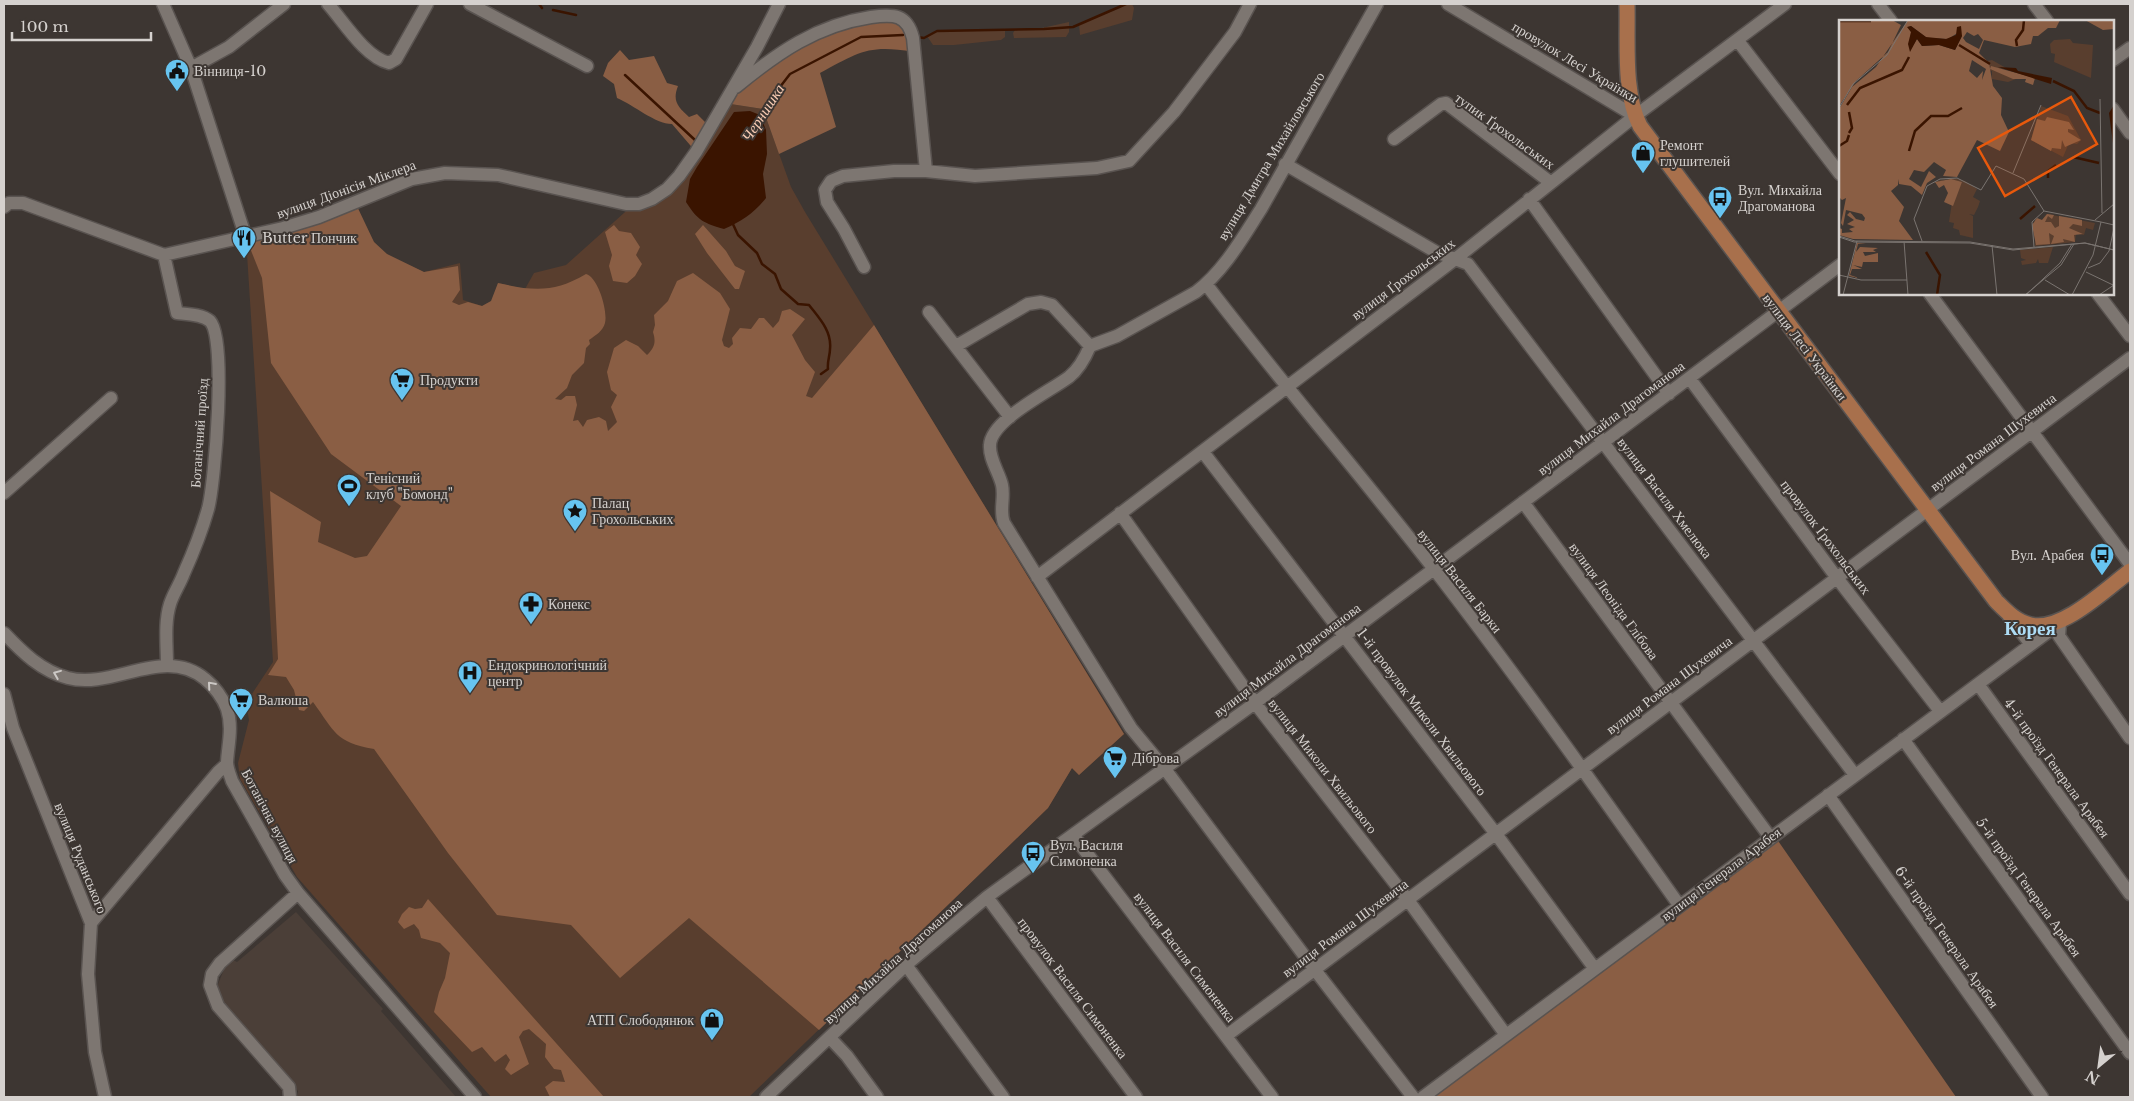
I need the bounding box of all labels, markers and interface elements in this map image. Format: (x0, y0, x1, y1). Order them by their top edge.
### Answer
scale bar (12, 10, 151, 42)
text: 100 m (20, 17, 69, 36)
street label: провулок Лесі Українки (1509, 17, 1641, 107)
inset map (1839, 20, 2114, 295)
public building icon: Вінниця-10 (164, 58, 190, 92)
place label: Вінниця-10 (194, 62, 266, 80)
street label: вулиця Дмитра Михайловського (1213, 68, 1329, 244)
water label: Чернишка (737, 80, 788, 145)
street label: тупик Ґрохольських (1451, 89, 1559, 173)
place label: Ремонт глушителей (1660, 136, 1731, 170)
shop icon: Ремонт глушителей (1630, 140, 1656, 174)
street label: вулиця Діонісія Міклера (274, 155, 419, 223)
place label: Вул. Михайла Драгоманова (1738, 181, 1823, 215)
bus stop icon: Вул. Михайла Драгоманова (1707, 185, 1733, 219)
restaurant icon: Butter Пончик (231, 225, 257, 259)
place label: Butter Пончик (262, 229, 357, 247)
street label: вулиця Ґрохольських (1347, 234, 1459, 324)
street label: вулиця Лесі Українки (1759, 290, 1851, 404)
street label: вулиця Михайла Драгоманова (1534, 356, 1689, 479)
supermarket icon: Продукти (389, 367, 415, 401)
place label: Продукти (420, 371, 479, 389)
street label: Ботанічний проїзд (186, 377, 212, 489)
street label: вулиця Романа Шухевича (1926, 388, 2060, 495)
street label: вулиця Василя Хмелюка (1614, 434, 1717, 563)
place label: Тенісний клуб "Бомонд" (366, 469, 453, 503)
sports icon: Тенісний клуб "Бомонд" (336, 473, 362, 507)
street label: провулок Ґрохольських (1777, 476, 1875, 598)
place label: Палац Грохольських (592, 494, 673, 528)
place icon: Палац Грохольських (562, 498, 588, 532)
street label: вулиця Василя Барки (1414, 525, 1507, 637)
street label: вулиця Леоніда Глібова (1565, 539, 1663, 664)
bus stop icon: Вул. Арабея (2089, 542, 2115, 576)
place label: Вул. Арабея (2011, 546, 2085, 564)
pharmacy icon: Конекс (518, 591, 544, 625)
place label: Конекс (548, 595, 590, 613)
street label: вулиця Михайла Драгоманова (1210, 598, 1365, 721)
district label: Корея (2004, 617, 2056, 640)
street label: 1-й провулок Миколи Хвильового (1353, 625, 1491, 799)
street label: вулиця Романа Шухевича (1602, 631, 1736, 738)
place label: Ендокринологічний центр (488, 656, 607, 690)
hospital icon: Ендокринологічний центр (457, 660, 483, 694)
one-way arrow (54, 670, 62, 680)
one-way arrow (208, 682, 217, 691)
supermarket icon: Валюша (228, 687, 254, 721)
place label: Валюша (258, 691, 309, 709)
street label: вулиця Миколи Хвильового (1265, 695, 1381, 837)
street label: 4-й проїзд Генерала Арабея (2000, 695, 2114, 842)
supermarket icon: Діброва (1102, 745, 1128, 779)
place label: Діброва (1132, 749, 1180, 767)
street label: Ботанічна вулиця (238, 766, 303, 867)
street label: вулиця Руданського (51, 800, 111, 916)
street label: 5-й проїзд Генерала Арабея (1972, 814, 2086, 961)
street label: вулиця Генерала Арабея (1658, 823, 1785, 925)
place label: Вул. Василя Симоненка (1050, 836, 1123, 870)
bus stop icon: Вул. Василя Симоненка (1020, 840, 1046, 874)
street label: 6-й проїзд Генерала Арабея (1891, 863, 2003, 1012)
street label: вулиця Романа Шухевича (1278, 874, 1412, 981)
street label: вулиця Василя Симоненка (1130, 888, 1240, 1026)
street label: вулиця Михайла Драгоманова (820, 894, 966, 1028)
street label: провулок Василя Симоненка (1014, 914, 1132, 1063)
shop icon: АТП Слободянюк (699, 1007, 725, 1041)
place label: АТП Слободянюк (587, 1011, 694, 1029)
north arrow (2074, 1041, 2124, 1091)
text: N (2083, 1066, 2103, 1088)

